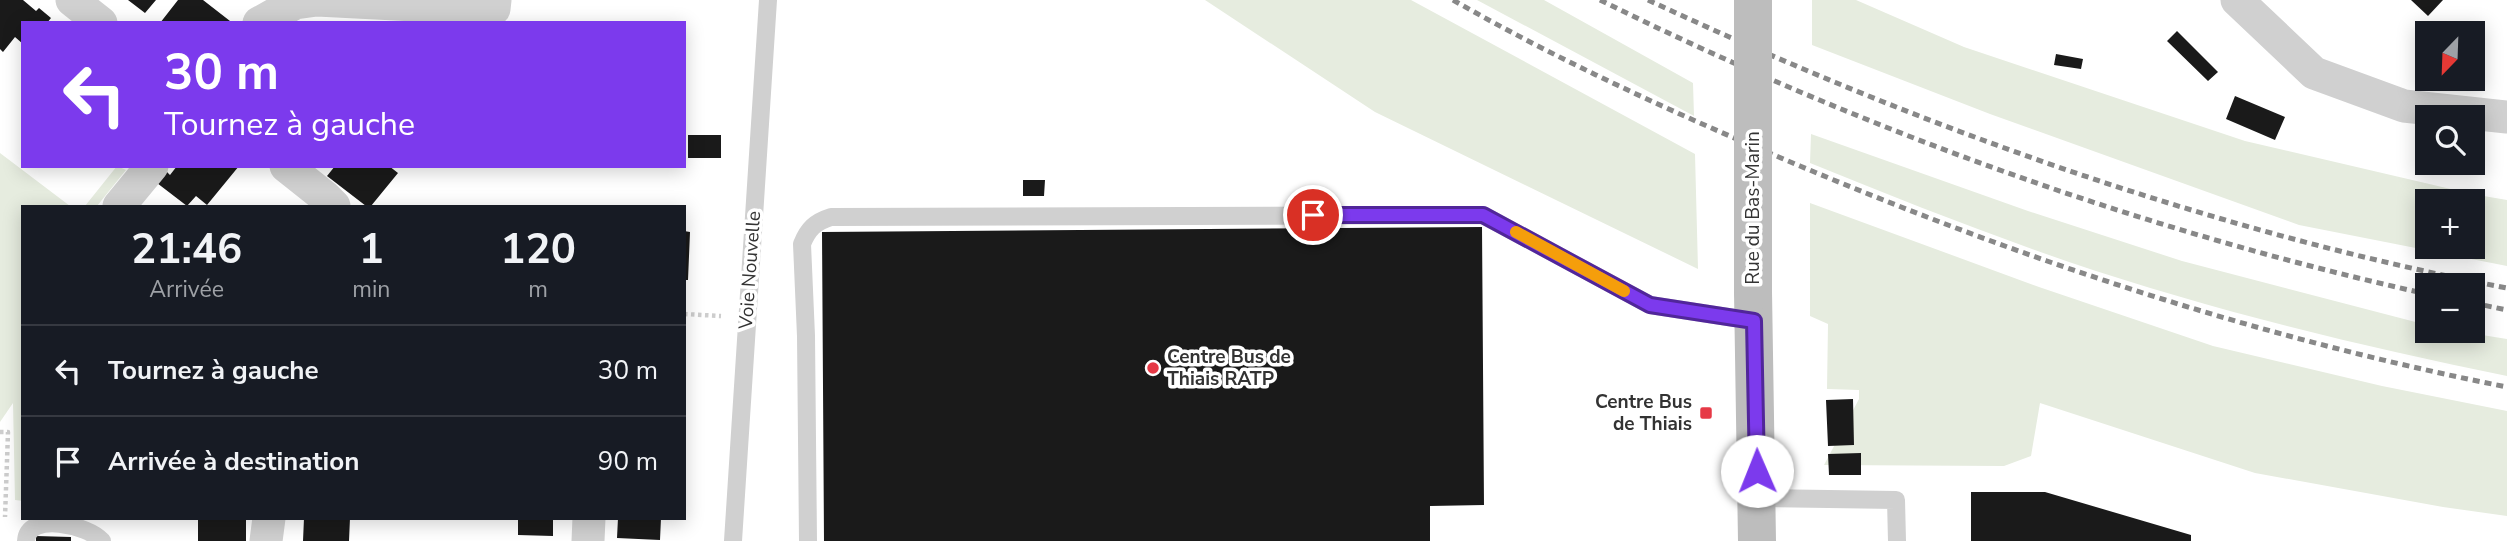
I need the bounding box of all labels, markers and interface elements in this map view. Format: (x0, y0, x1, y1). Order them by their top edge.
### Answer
north arrow (2415, 21, 2485, 91)
map controls (2415, 21, 2485, 343)
text: 30 m (164, 39, 279, 106)
icon: left (49, 49, 140, 140)
text: Tournez à gauche (164, 103, 415, 146)
button: search (2415, 105, 2485, 175)
street label: Rue du Bas-Marin (1740, 131, 1766, 285)
pin (1283, 185, 1343, 245)
button: + (2415, 189, 2485, 259)
icon: arrive (1294, 196, 1332, 234)
street label: Voie Nouvelle (733, 210, 767, 331)
text: 21:46 (131, 221, 242, 278)
text: 1 (359, 221, 384, 278)
text: 120 (500, 221, 576, 278)
button: − (2415, 273, 2485, 343)
text: Arrivée (149, 274, 224, 305)
text: min (352, 274, 390, 305)
text: m (528, 274, 548, 305)
place label: Centre Bus de Thiais RATP (1167, 344, 1291, 392)
icon: left (49, 352, 87, 390)
text: Tournez à gauche (108, 353, 319, 388)
text: 30 m (598, 353, 658, 388)
marker: Centre Bus de Thiais RATP (1145, 360, 1161, 376)
place label: Centre Bus de Thiais (1595, 389, 1692, 437)
marker: Centre Bus de Thiais (1698, 405, 1714, 421)
position arrow (1720, 434, 1794, 508)
icon: arrive (49, 443, 87, 481)
text: Arrivée à destination (108, 444, 359, 479)
text: 90 m (598, 444, 658, 479)

